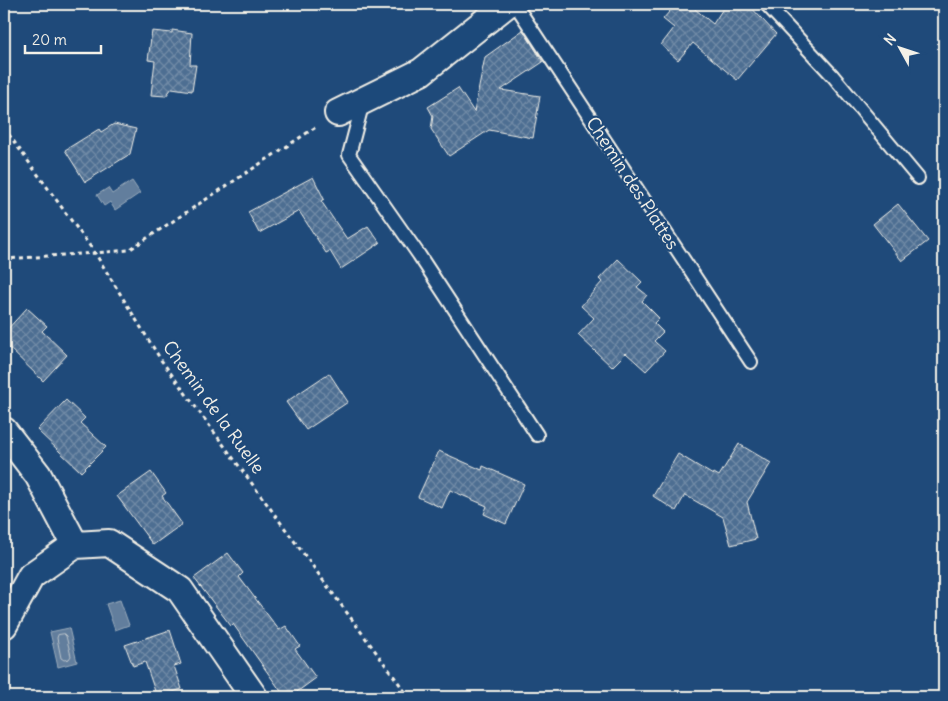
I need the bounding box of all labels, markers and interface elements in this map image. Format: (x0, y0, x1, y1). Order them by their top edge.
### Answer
scale bar (25, 22, 101, 54)
north arrow (876, 22, 926, 72)
text: 20 m (32, 30, 67, 49)
text: N (880, 30, 900, 49)
street label: Chemin des Plattes (581, 112, 685, 254)
street label: Chemin de la Ruelle (158, 336, 270, 478)

